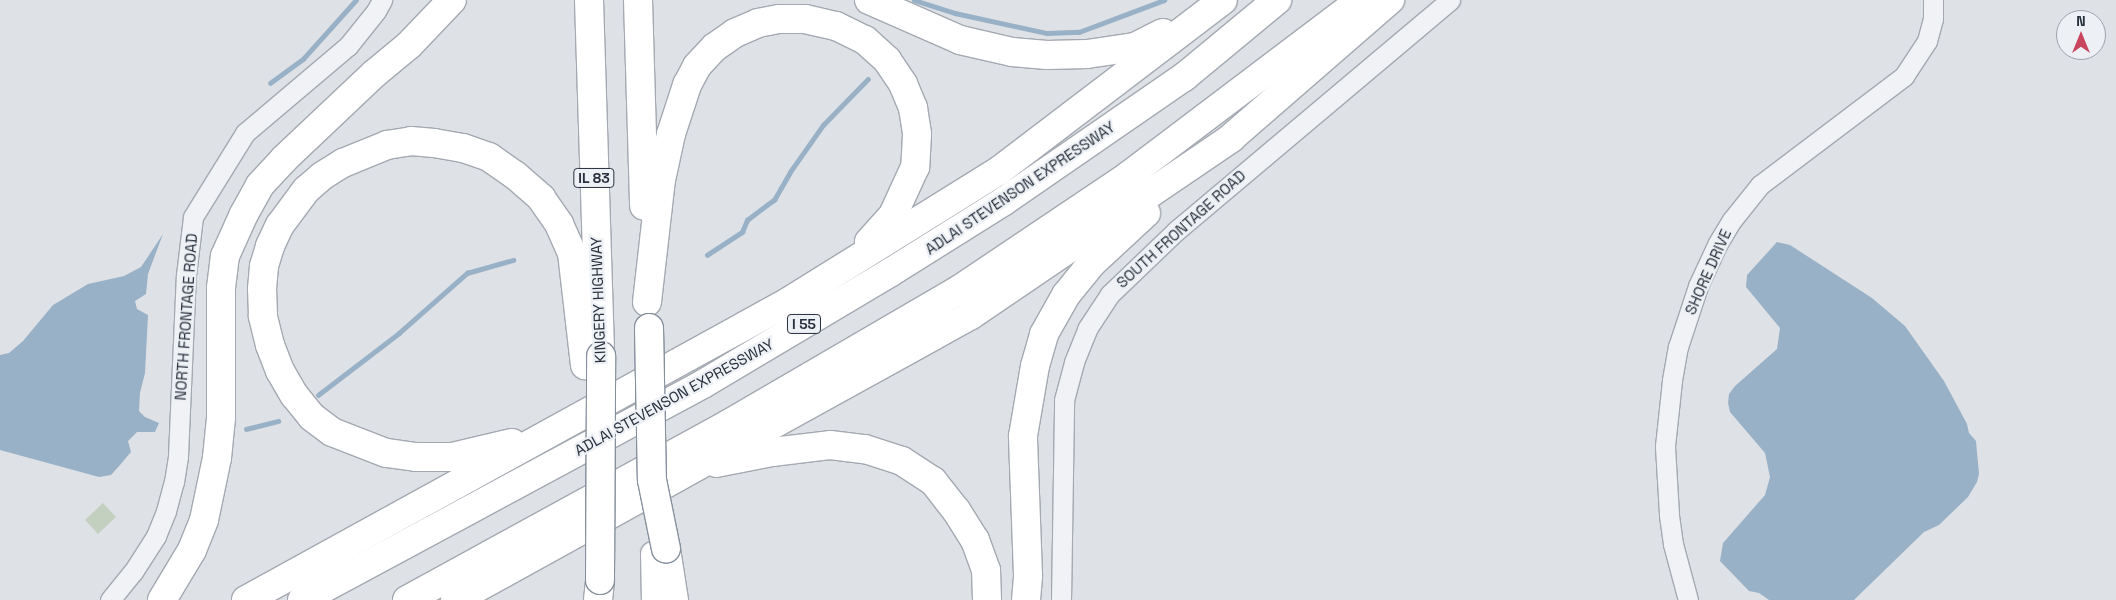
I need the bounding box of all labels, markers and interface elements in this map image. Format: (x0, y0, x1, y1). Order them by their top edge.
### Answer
north arrow (2056, 10, 2106, 60)
text: N (2076, 12, 2086, 30)
street label: ADLAI STEVENSON EXPRESSWAY (922, 118, 1118, 258)
street label: SOUTH FRONTAGE ROAD (1113, 166, 1249, 292)
road number: IL 83 (573, 167, 615, 190)
street label: SHORE DRIVE (1681, 226, 1735, 318)
street label: NORTH FRONTAGE ROAD (171, 233, 201, 401)
street label: KINGERY HIGHWAY (587, 236, 609, 364)
road number: I 55 (786, 312, 822, 336)
street label: ADLAI STEVENSON EXPRESSWAY (571, 335, 777, 459)

